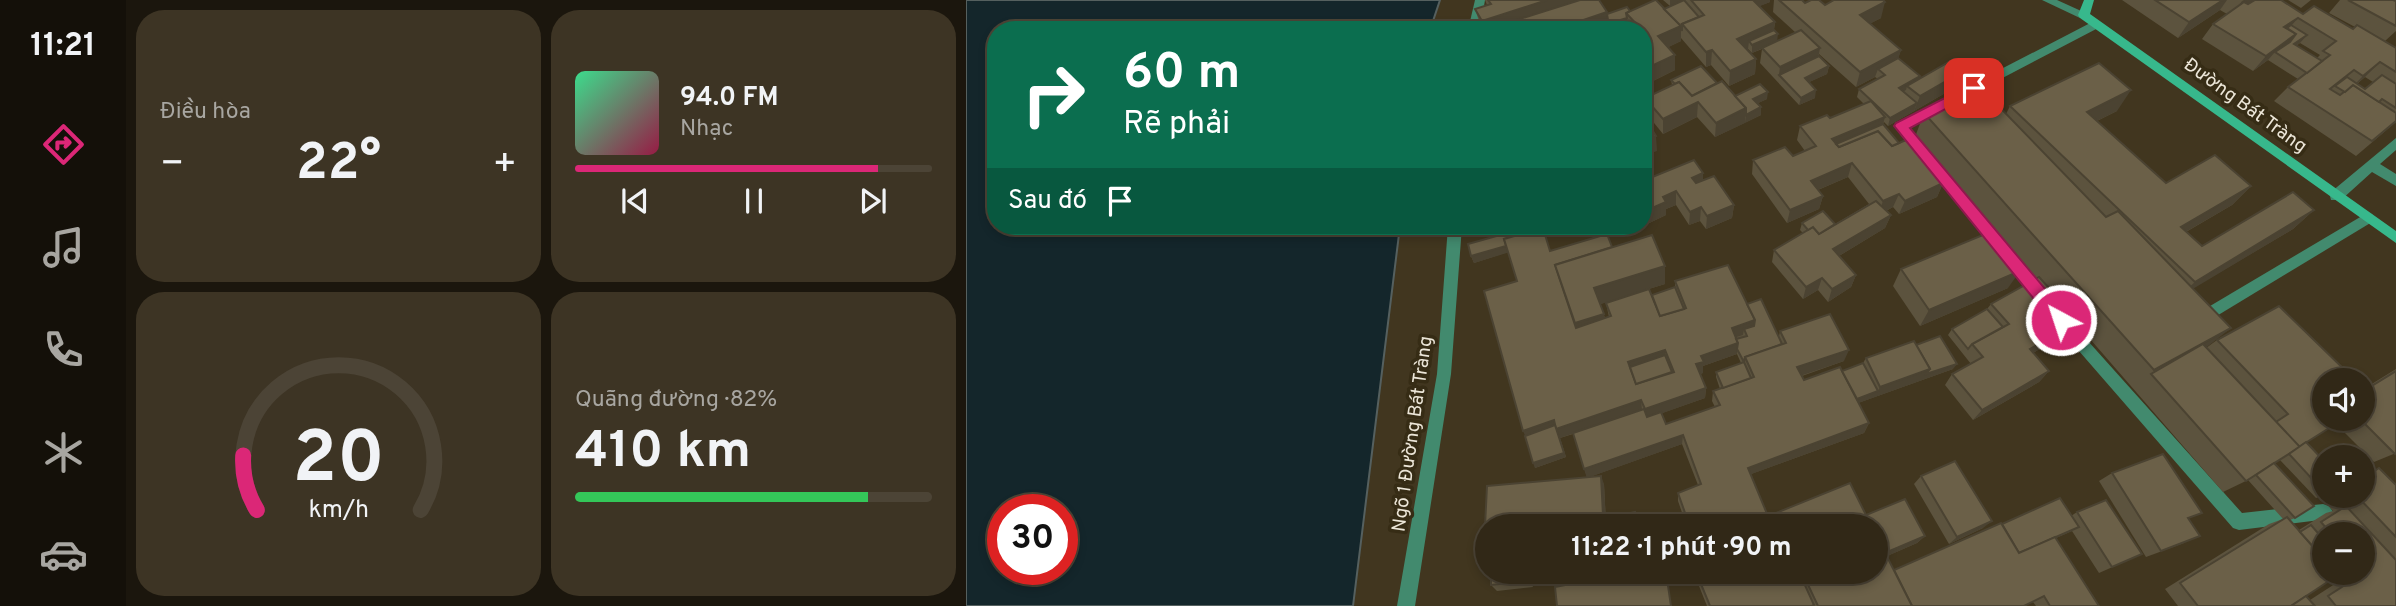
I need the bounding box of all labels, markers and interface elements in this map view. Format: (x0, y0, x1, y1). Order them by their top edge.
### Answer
text: 11:21 (30, 27, 96, 67)
text: 60 m (1123, 44, 1241, 106)
icon: right (1008, 49, 1099, 140)
street label: Đường Bát Tràng (2179, 53, 2311, 159)
pin (1944, 58, 2004, 118)
icon: arrive (1955, 69, 1993, 107)
text: 94.0 FM (680, 82, 779, 115)
text: Điều hòa (160, 98, 251, 127)
text: Rẽ phải (1123, 105, 1230, 145)
text: Nhạc (680, 115, 733, 144)
icon: directions (39, 120, 88, 169)
text: 22° (296, 132, 381, 198)
text: − (160, 141, 185, 190)
text: + (492, 141, 517, 190)
icon: previous (616, 182, 654, 220)
icon: pause (735, 182, 773, 220)
icon: next (854, 182, 892, 220)
icon: arrive (1101, 182, 1139, 220)
text: Sau đó (1008, 185, 1087, 218)
icon: music (39, 223, 88, 272)
position arrow (2024, 283, 2098, 357)
icon: phone (39, 325, 88, 374)
street label: Ngõ 1 Đường Bát Tràng (1387, 335, 1439, 533)
map controls (2312, 368, 2375, 585)
button: sound (2312, 368, 2375, 431)
text: Quãng đường · 82% (575, 386, 777, 415)
text: 20 (292, 416, 385, 508)
text: 410 km (575, 420, 751, 486)
icon: climate (39, 428, 88, 477)
button: + (2312, 445, 2375, 508)
speed limit sign: 30 (987, 494, 1078, 585)
text: km/h (308, 495, 369, 527)
button: − (2312, 522, 2375, 585)
icon: car (39, 530, 88, 579)
text: 11:22 · 1 phút · 90 m (1571, 532, 1792, 565)

